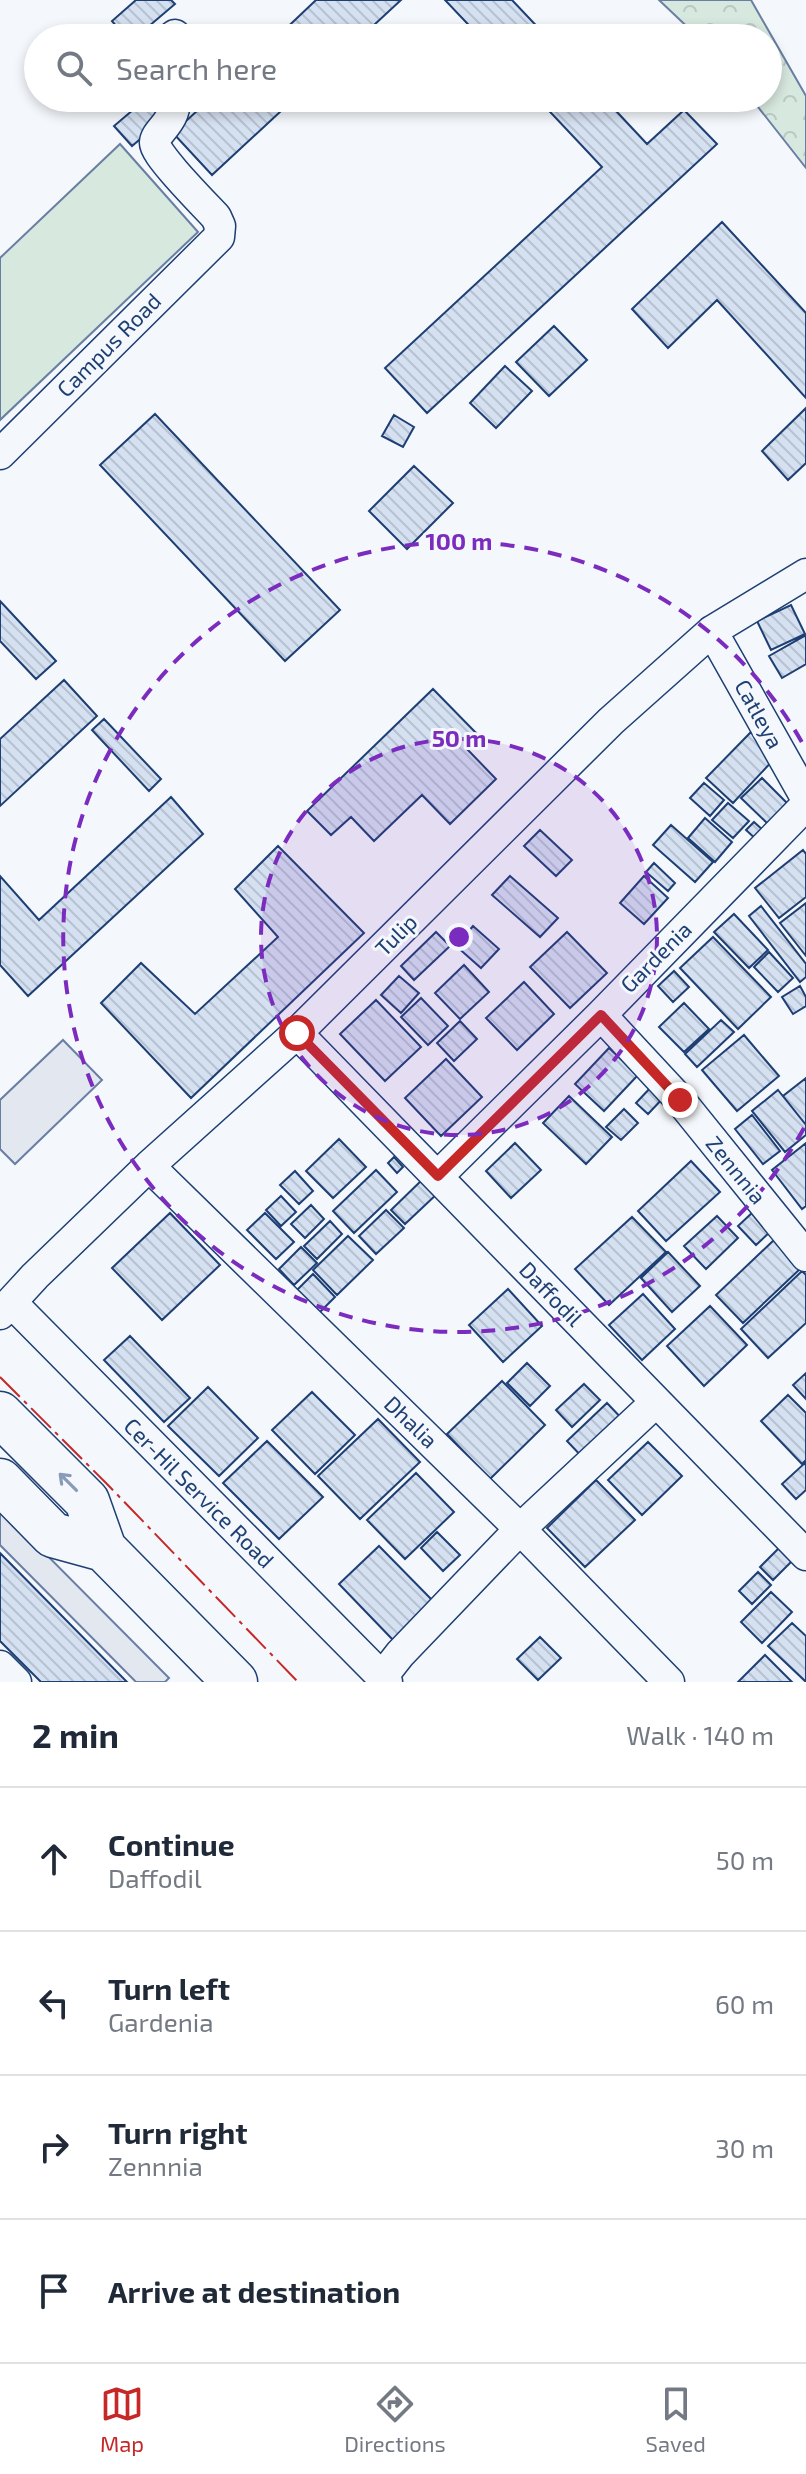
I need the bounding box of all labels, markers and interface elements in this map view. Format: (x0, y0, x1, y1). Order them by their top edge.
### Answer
search box (24, 24, 782, 112)
icon: search (52, 46, 96, 90)
text: Search here (116, 50, 277, 86)
street label: Campus Road (51, 287, 166, 402)
text: 100 m (426, 526, 492, 555)
street label: Catleya (730, 674, 789, 753)
text: 50 m (432, 723, 486, 752)
street label: Tulip (369, 908, 422, 961)
street label: Gardenia (615, 916, 696, 997)
centre of rings (445, 923, 473, 951)
route start (279, 1015, 315, 1051)
route end (662, 1082, 698, 1118)
street label: Zennnia (701, 1130, 772, 1209)
street label: Daffodil (515, 1256, 589, 1331)
street label: Dhalia (380, 1390, 444, 1453)
street label: Cer-Hil Service Road (119, 1412, 280, 1573)
one-way arrow (59, 1473, 78, 1492)
text: 2 min (32, 1714, 119, 1755)
text: Walk · 140 m (626, 1719, 774, 1750)
text: Continue (108, 1826, 235, 1862)
icon: ahead (32, 1837, 76, 1881)
text: 50 m (716, 1844, 774, 1875)
text: Daffodil (108, 1862, 202, 1893)
text: Turn left (108, 1970, 230, 2006)
icon: left (32, 1981, 76, 2025)
text: 60 m (715, 1988, 774, 2019)
text: Gardenia (108, 2006, 213, 2037)
text: Turn right (108, 2114, 248, 2150)
icon: right (32, 2125, 76, 2169)
text: 30 m (715, 2132, 774, 2163)
text: Zennnia (108, 2150, 203, 2181)
icon: arrive (32, 2269, 76, 2313)
text: Arrive at destination (108, 2273, 400, 2309)
tab: Map (100, 2382, 144, 2456)
tab: Directions (344, 2382, 446, 2456)
tab: Saved (646, 2382, 706, 2456)

